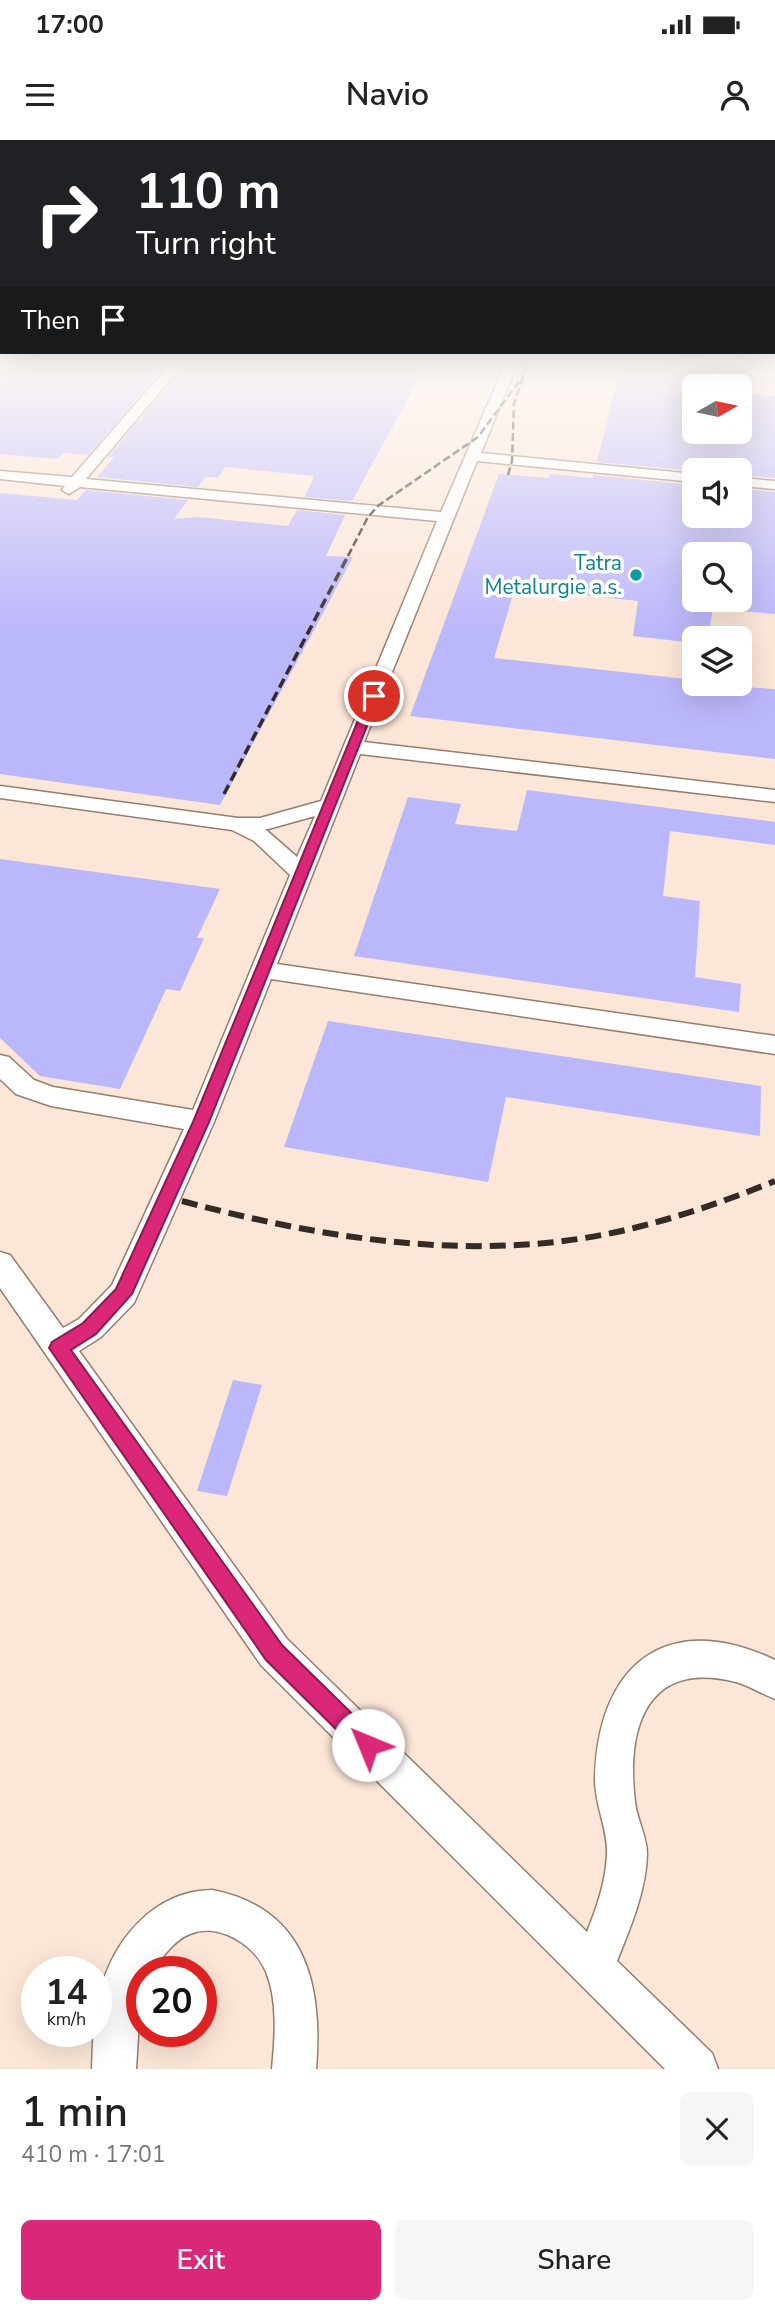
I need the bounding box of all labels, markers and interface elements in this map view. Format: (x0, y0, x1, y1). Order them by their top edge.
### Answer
text: 17:00 (35, 7, 104, 42)
text: Navio (346, 73, 429, 116)
icon: menu (21, 76, 59, 114)
icon: person (716, 76, 754, 114)
text: 110 m (136, 158, 280, 225)
icon: right (21, 168, 112, 259)
text: Turn right (136, 222, 276, 265)
icon: arrive (94, 301, 132, 339)
text: Then (21, 303, 80, 338)
north arrow (682, 374, 752, 444)
map controls (682, 374, 752, 696)
button: sound (682, 458, 752, 528)
button: search (682, 542, 752, 612)
place label: Tatra Metalurgie a.s. (484, 549, 622, 601)
marker: Tatra Metalurgie a.s. (628, 567, 644, 583)
button: layers (682, 626, 752, 696)
pin (344, 666, 404, 726)
icon: arrive (355, 677, 393, 715)
position arrow (331, 1708, 405, 1782)
speed limit sign: 20 (126, 1956, 217, 2047)
text: 14 (45, 1969, 88, 2016)
text: km/h (47, 2007, 86, 2031)
text: 1 min (21, 2084, 128, 2141)
button: close (680, 2092, 754, 2166)
text: 410 m · 17:01 (21, 2139, 166, 2170)
button: Exit (21, 2220, 381, 2300)
button: Share (395, 2220, 754, 2300)

